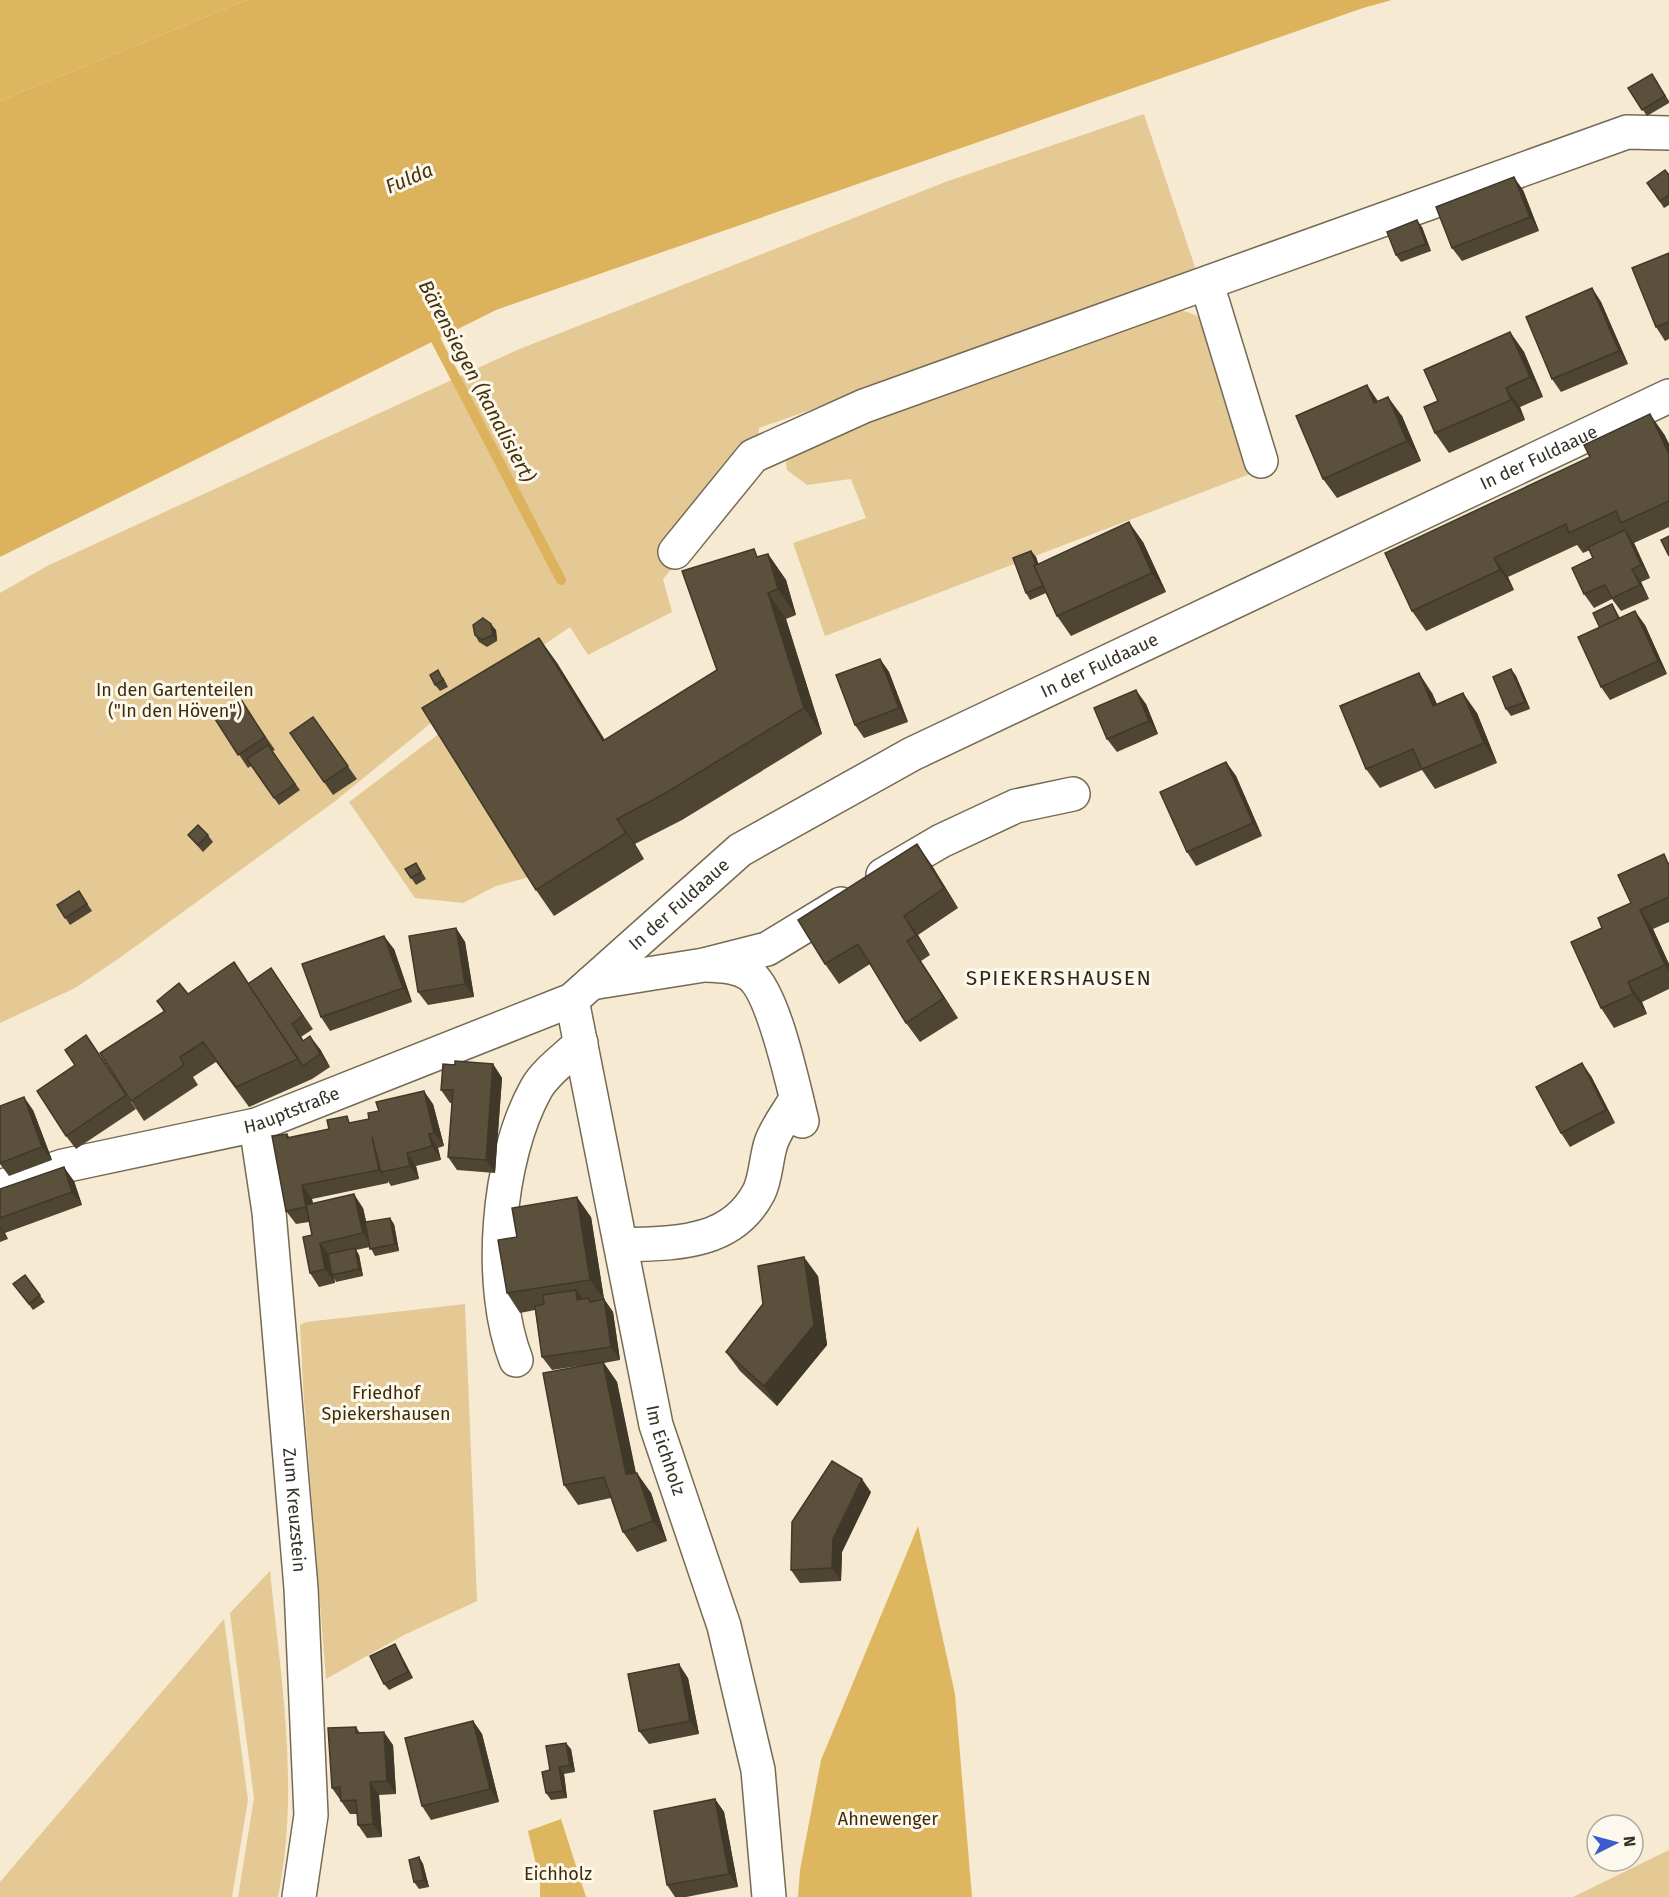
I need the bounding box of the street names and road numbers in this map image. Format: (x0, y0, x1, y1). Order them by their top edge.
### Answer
street label: In der Fuldaaue (1476, 420, 1601, 495)
street label: In der Fuldaaue (1037, 628, 1162, 703)
street label: In der Fuldaaue (624, 854, 734, 955)
street label: Hauptstraße (242, 1082, 343, 1138)
street label: Im Eichholz (641, 1403, 690, 1498)
street label: Zum Kreuzstein (278, 1447, 311, 1573)

